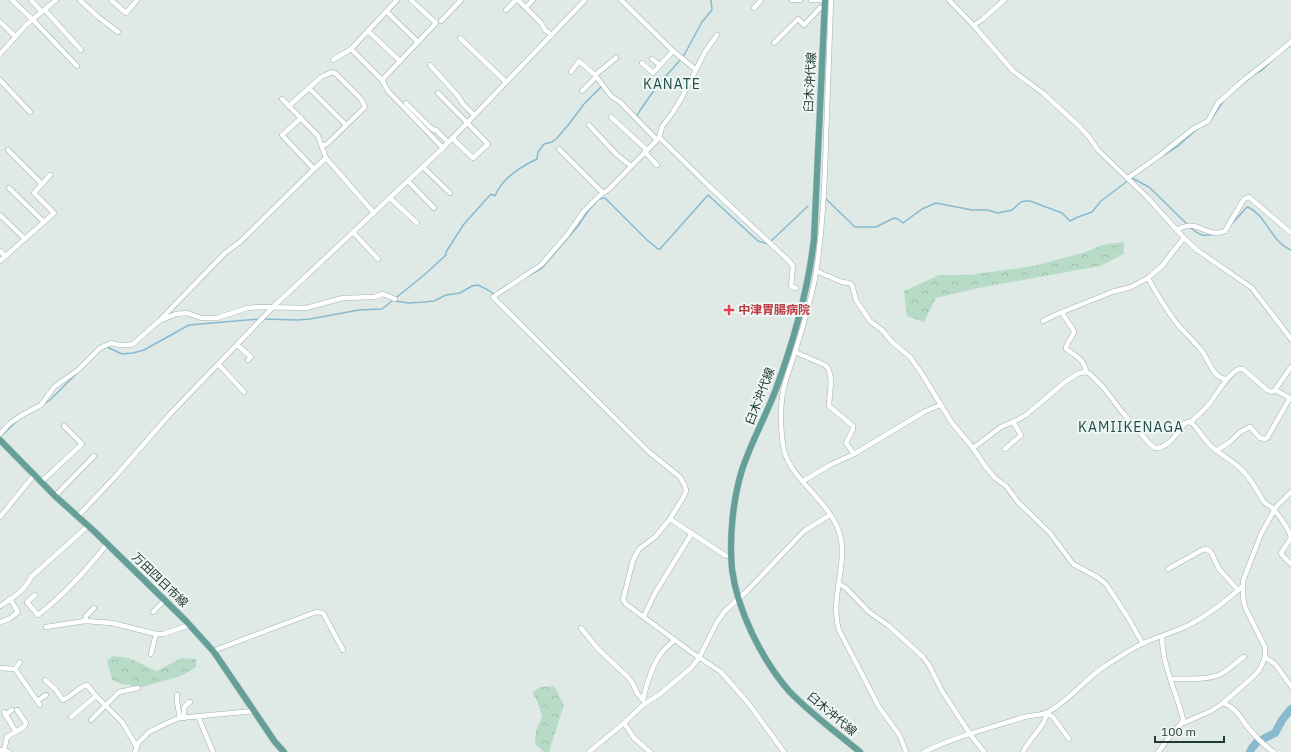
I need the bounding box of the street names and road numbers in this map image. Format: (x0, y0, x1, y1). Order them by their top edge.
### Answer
street label: 臼木沖代線 (800, 52, 819, 112)
street label: 臼木沖代線 (742, 365, 777, 427)
street label: 万田四日市線 (129, 549, 191, 610)
street label: 臼木沖代線 (805, 689, 860, 739)

